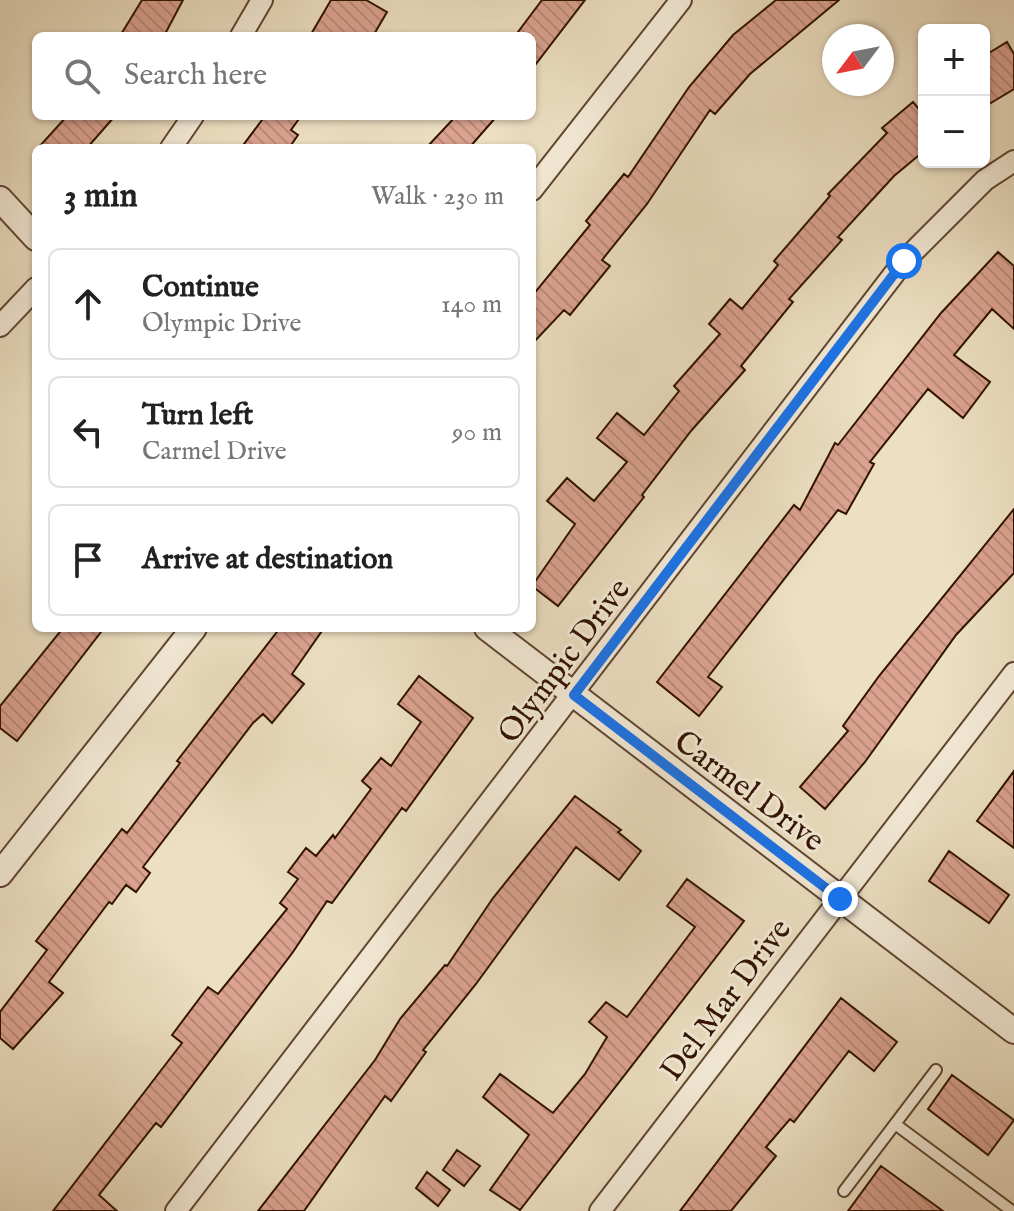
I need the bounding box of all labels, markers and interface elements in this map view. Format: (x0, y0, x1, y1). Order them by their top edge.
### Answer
north arrow (822, 24, 894, 96)
map controls (918, 24, 990, 168)
button: + (918, 24, 990, 96)
search box (32, 32, 536, 120)
icon: search (60, 54, 104, 98)
text: Search here (124, 57, 267, 95)
button: − (918, 96, 990, 168)
text: 3 min (64, 175, 138, 218)
text: Walk · 230 m (371, 180, 504, 213)
route start (886, 243, 922, 279)
text: Continue (142, 269, 259, 307)
icon: ahead (66, 282, 110, 326)
text: 140 m (441, 288, 502, 321)
text: Olympic Drive (142, 307, 301, 340)
text: Turn left (142, 397, 253, 435)
icon: left (66, 410, 110, 454)
text: 90 m (452, 416, 502, 449)
text: Carmel Drive (142, 435, 287, 468)
icon: arrive (66, 538, 110, 582)
text: Arrive at destination (142, 541, 393, 579)
street label: Olympic Drive (490, 571, 640, 752)
street label: Carmel Drive (665, 722, 832, 862)
route end (822, 881, 858, 917)
street label: Del Mar Drive (652, 911, 802, 1090)

